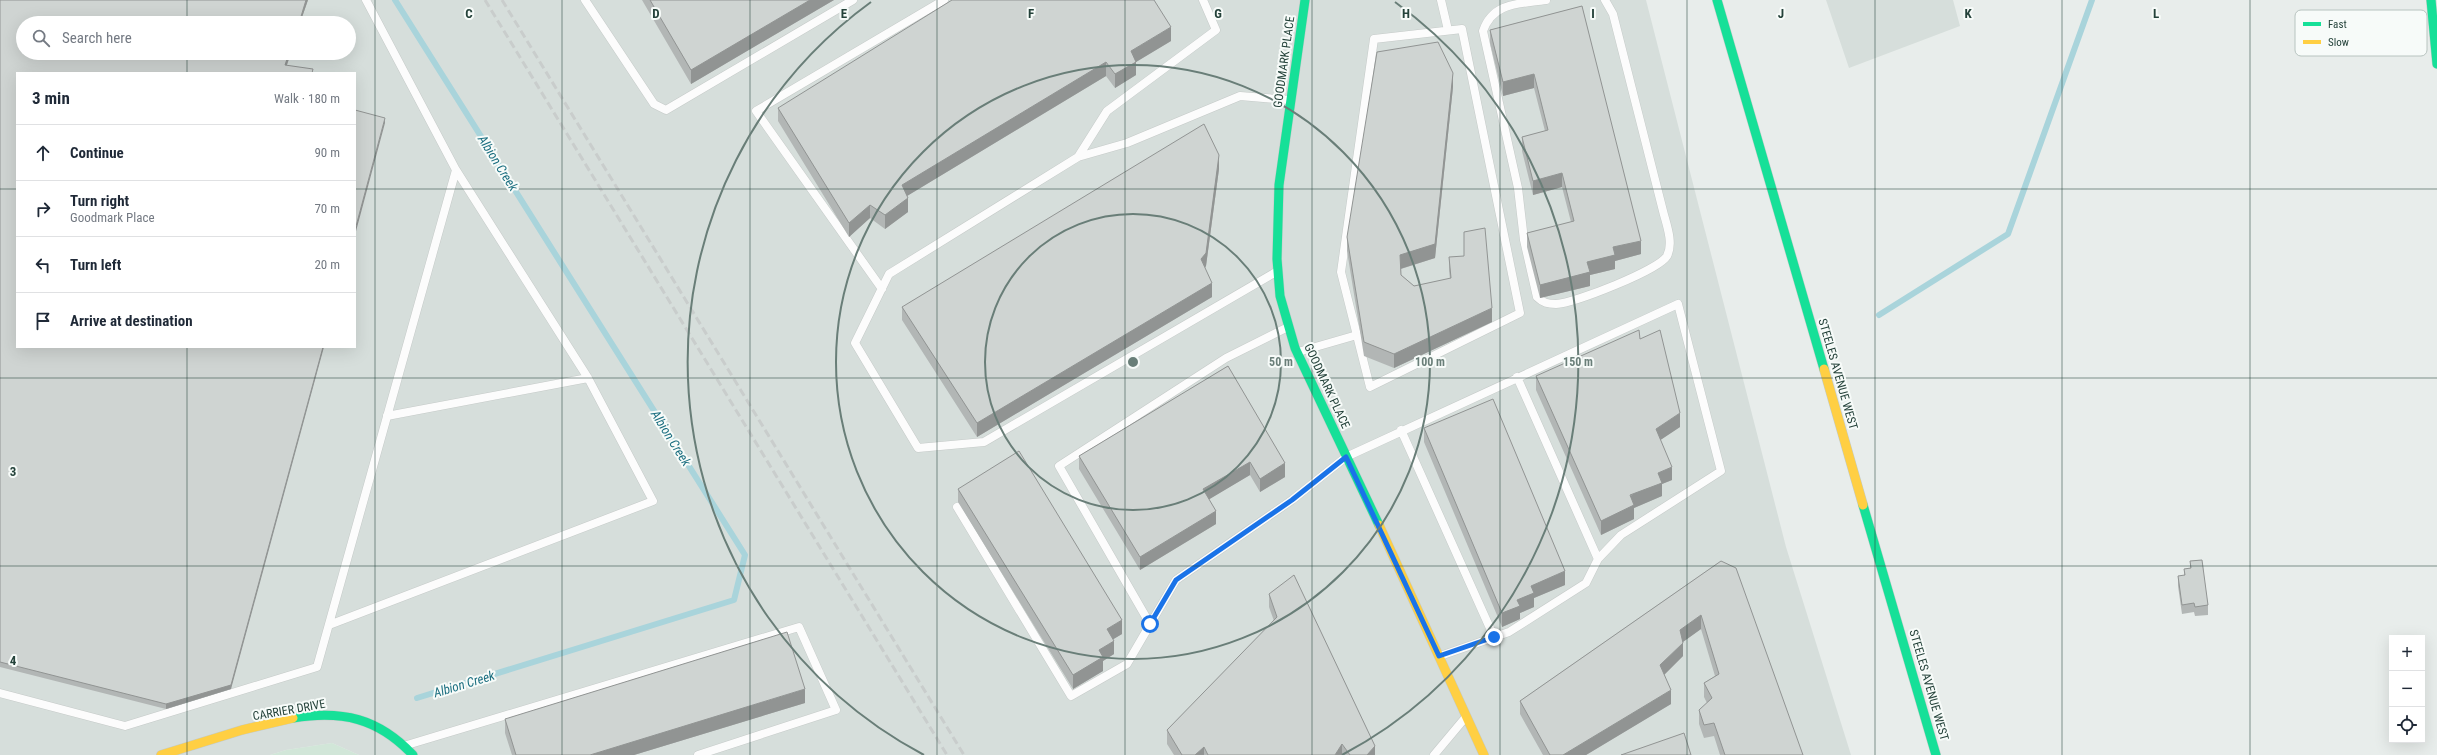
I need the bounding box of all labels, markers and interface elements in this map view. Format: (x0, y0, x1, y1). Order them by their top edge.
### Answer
text: C (465, 6, 473, 21)
text: D (652, 6, 660, 21)
text: E (841, 6, 848, 21)
text: F (1028, 6, 1034, 21)
text: G (1214, 6, 1222, 21)
text: H (1402, 6, 1410, 21)
text: I (1591, 6, 1595, 21)
text: J (1778, 6, 1784, 21)
text: K (1964, 6, 1972, 21)
text: L (2153, 6, 2159, 21)
legend (2295, 10, 2427, 56)
street label: GOODMARK PLACE (1271, 15, 1297, 109)
search box (16, 16, 356, 60)
text: Fast (2328, 18, 2347, 31)
icon: search (30, 27, 52, 49)
text: Search here (62, 29, 132, 47)
text: Slow (2328, 36, 2349, 49)
text: 3 min (32, 88, 70, 108)
text: Walk · 180 m (274, 91, 340, 106)
water label: Albion Creek (474, 131, 521, 194)
icon: ahead (32, 142, 54, 164)
text: Continue (70, 144, 124, 162)
text: 90 m (314, 145, 340, 160)
text: Turn right (70, 192, 129, 210)
icon: right (32, 198, 54, 220)
text: 70 m (314, 201, 340, 216)
text: Goodmark Place (70, 210, 155, 225)
icon: left (32, 254, 54, 276)
text: Turn left (70, 256, 121, 274)
text: 20 m (314, 257, 340, 272)
icon: arrive (32, 310, 54, 332)
text: Arrive at destination (70, 312, 193, 330)
street label: STEELES AVENUE WEST (1815, 317, 1861, 431)
street label: GOODMARK PLACE (1301, 341, 1353, 431)
centre of rings (1126, 355, 1140, 369)
text: 50 m (1269, 355, 1293, 369)
text: 100 m (1415, 355, 1445, 369)
text: 150 m (1563, 355, 1593, 369)
water label: Albion Creek (647, 406, 694, 469)
text: 3 (10, 464, 16, 479)
route start (1141, 615, 1159, 633)
route end (1485, 628, 1503, 646)
street label: STEELES AVENUE WEST (1906, 628, 1952, 742)
map controls (2389, 635, 2425, 743)
button: + (2389, 635, 2425, 671)
text: 4 (10, 653, 17, 668)
water label: Albion Creek (431, 668, 497, 701)
button: − (2389, 671, 2425, 707)
street label: CARRIER DRIVE (252, 697, 326, 723)
button: locate (2389, 707, 2425, 743)

